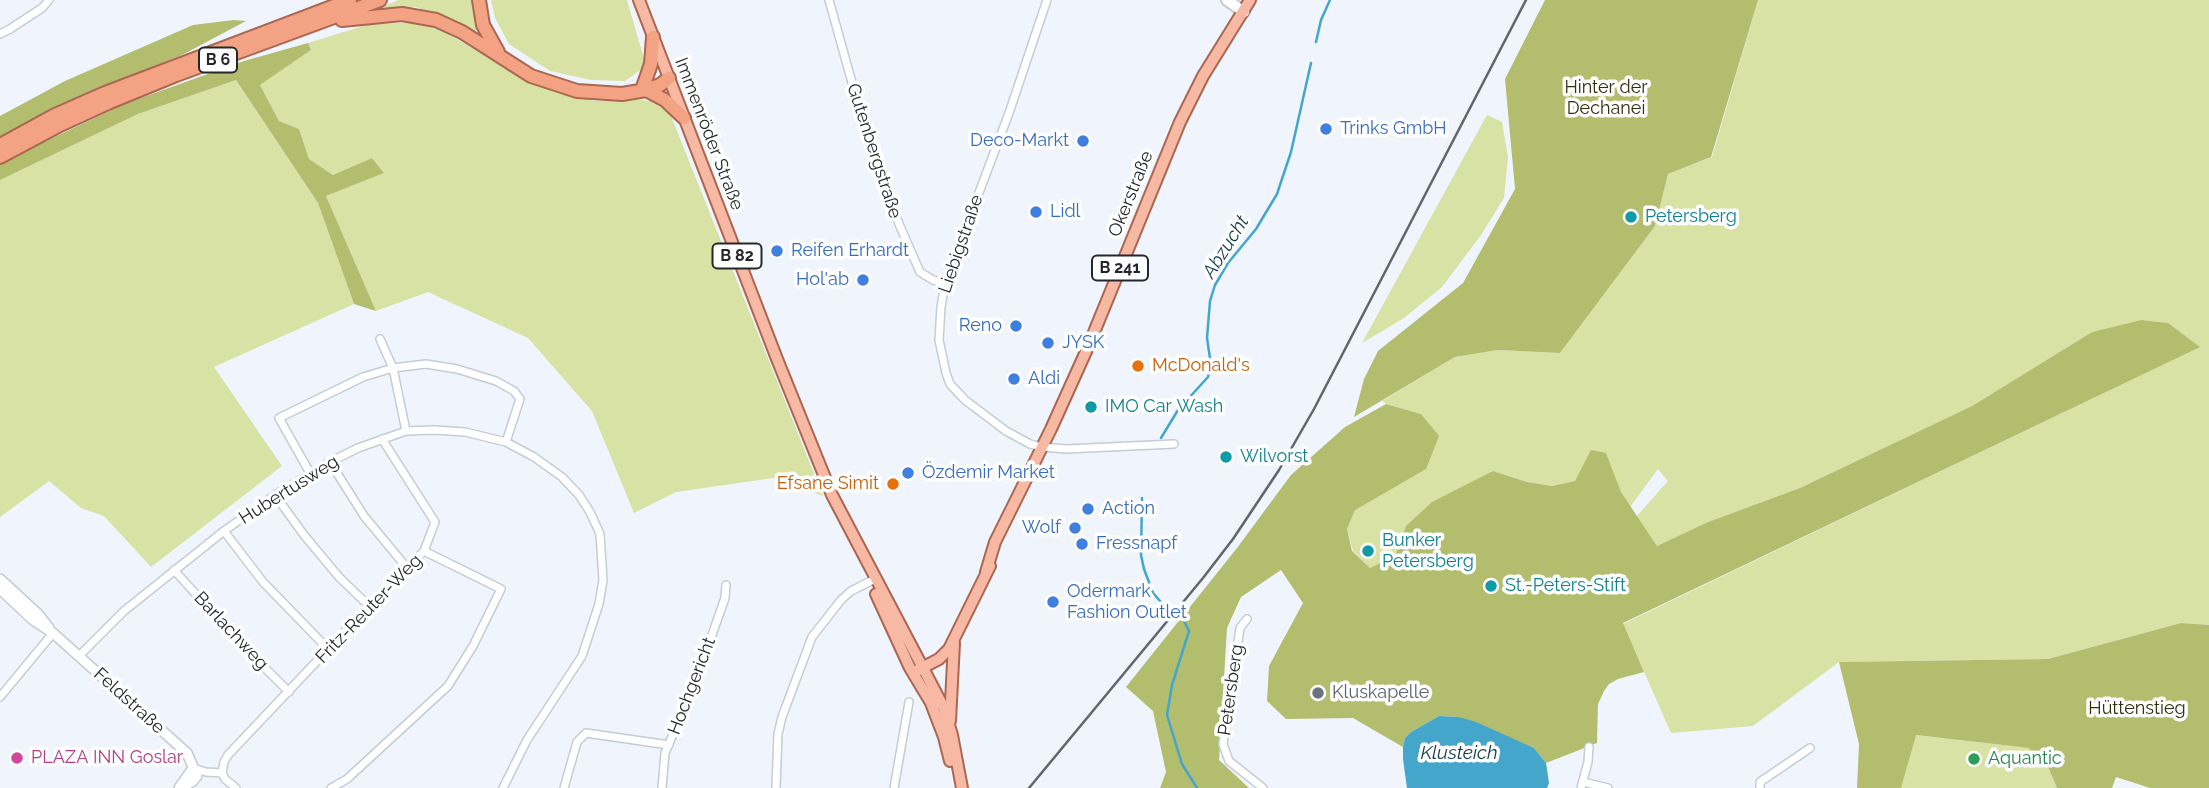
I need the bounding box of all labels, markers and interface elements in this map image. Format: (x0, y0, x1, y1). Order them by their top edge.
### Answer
road number: B 6 (199, 48, 237, 72)
street label: Immenröder Straße (670, 55, 748, 213)
park label: Hinter der Dechanei (1564, 77, 1648, 119)
street label: Gutenbergstraße (842, 81, 906, 221)
place label: Trinks GmbH (1340, 118, 1447, 140)
marker: Trinks GmbH (1318, 121, 1334, 137)
place label: Deco-Markt (970, 130, 1069, 152)
marker: Deco-Markt (1075, 133, 1091, 149)
street label: Okerstraße (1104, 148, 1158, 240)
street label: Liebigstraße (934, 192, 988, 296)
place label: Lidl (1050, 201, 1081, 223)
marker: Lidl (1028, 204, 1044, 220)
place label: Petersberg (1645, 206, 1737, 228)
marker: Petersberg (1623, 209, 1639, 225)
water label: Abzucht (1198, 211, 1254, 283)
place label: Reifen Erhardt (791, 240, 909, 262)
marker: Reifen Erhardt (769, 243, 785, 259)
road number: B 82 (712, 244, 762, 268)
road number: B 241 (1092, 256, 1148, 280)
place label: Hol'ab (796, 269, 849, 291)
marker: Hol'ab (855, 272, 871, 288)
place label: Reno (959, 315, 1002, 337)
marker: Reno (1008, 318, 1024, 334)
place label: JYSK (1062, 332, 1104, 354)
marker: JYSK (1040, 335, 1056, 351)
place label: McDonald's (1152, 355, 1250, 377)
marker: McDonald's (1130, 358, 1146, 374)
place label: Aldi (1028, 368, 1060, 390)
marker: Aldi (1006, 371, 1022, 387)
place label: IMO Car Wash (1105, 396, 1223, 418)
marker: IMO Car Wash (1083, 399, 1099, 415)
place label: Wilvorst (1240, 446, 1308, 468)
marker: Wilvorst (1218, 449, 1234, 465)
street label: Hubertusweg (235, 451, 343, 529)
place label: Özdemir Market (922, 462, 1055, 484)
marker: Özdemir Market (900, 465, 916, 481)
place label: Efsane Simit (777, 473, 879, 495)
marker: Efsane Simit (885, 476, 901, 492)
place label: Action (1102, 498, 1155, 520)
marker: Action (1080, 501, 1096, 517)
place label: Wolf (1022, 517, 1061, 539)
marker: Wolf (1067, 520, 1083, 536)
place label: Bunker Petersberg (1382, 530, 1474, 572)
place label: Fressnapf (1096, 533, 1177, 555)
marker: Fressnapf (1074, 536, 1090, 552)
marker: Bunker Petersberg (1360, 543, 1376, 559)
street label: Fritz-Reuter-Weg (311, 550, 427, 668)
place label: St.-Peters-Stift (1505, 575, 1626, 597)
marker: St.-Peters-Stift (1483, 578, 1499, 594)
place label: Odermark Fashion Outlet (1067, 581, 1187, 624)
street label: Barlachweg (189, 587, 273, 675)
marker: Odermark Fashion Outlet (1045, 594, 1061, 610)
street label: Hochgericht (664, 634, 720, 738)
street label: Petersberg (1214, 643, 1248, 737)
street label: Feldstraße (89, 664, 169, 738)
place label: Kluskapelle (1332, 682, 1429, 704)
marker: Kluskapelle (1310, 685, 1326, 701)
park label: Hüttenstieg (2088, 698, 2186, 720)
water label: Klusteich (1420, 742, 1498, 764)
place label: PLAZA INN Goslar (31, 747, 183, 769)
place label: Aquantic (1988, 748, 2062, 770)
marker: PLAZA INN Goslar (9, 750, 25, 766)
marker: Aquantic (1966, 751, 1982, 767)

